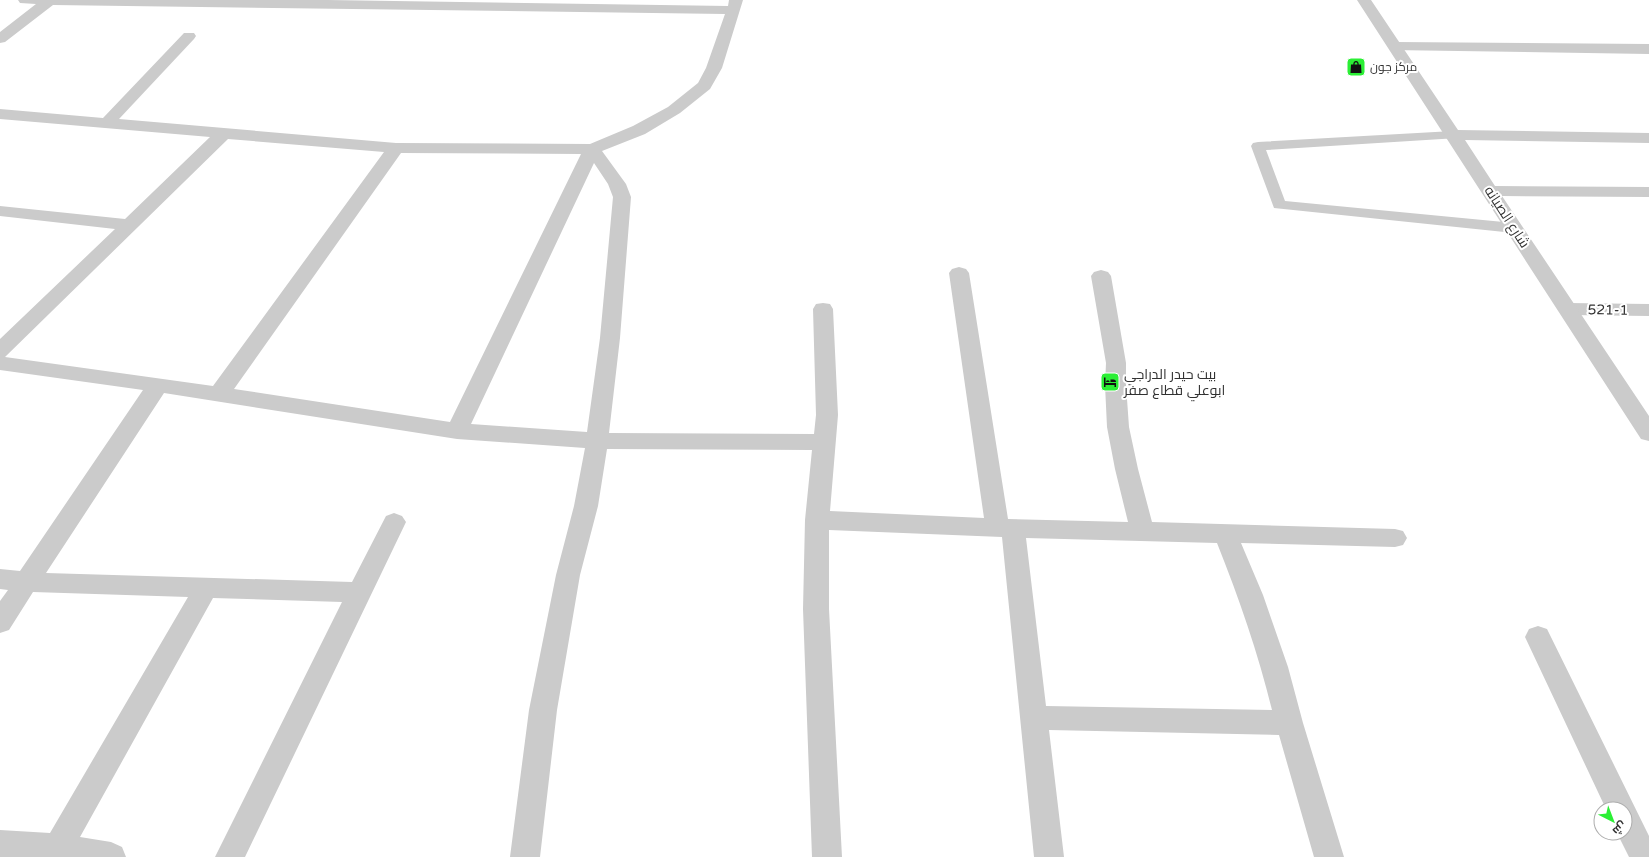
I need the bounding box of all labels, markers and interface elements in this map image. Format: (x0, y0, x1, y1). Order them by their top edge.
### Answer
shop icon: مركز جون (1345, 56, 1367, 78)
place label: مركز جون (1370, 60, 1417, 74)
street label: شارع الصيانه (1481, 183, 1533, 251)
street label: 521-1 (1587, 301, 1629, 319)
place label: بيت حيدر الدراجي ابوعلي قطاع صفر (1123, 366, 1225, 402)
hotel icon: بيت حيدر الدراجي ابوعلي قطاع صفر (1099, 371, 1121, 393)
north arrow (1593, 801, 1633, 841)
text: ش (1610, 819, 1629, 838)

